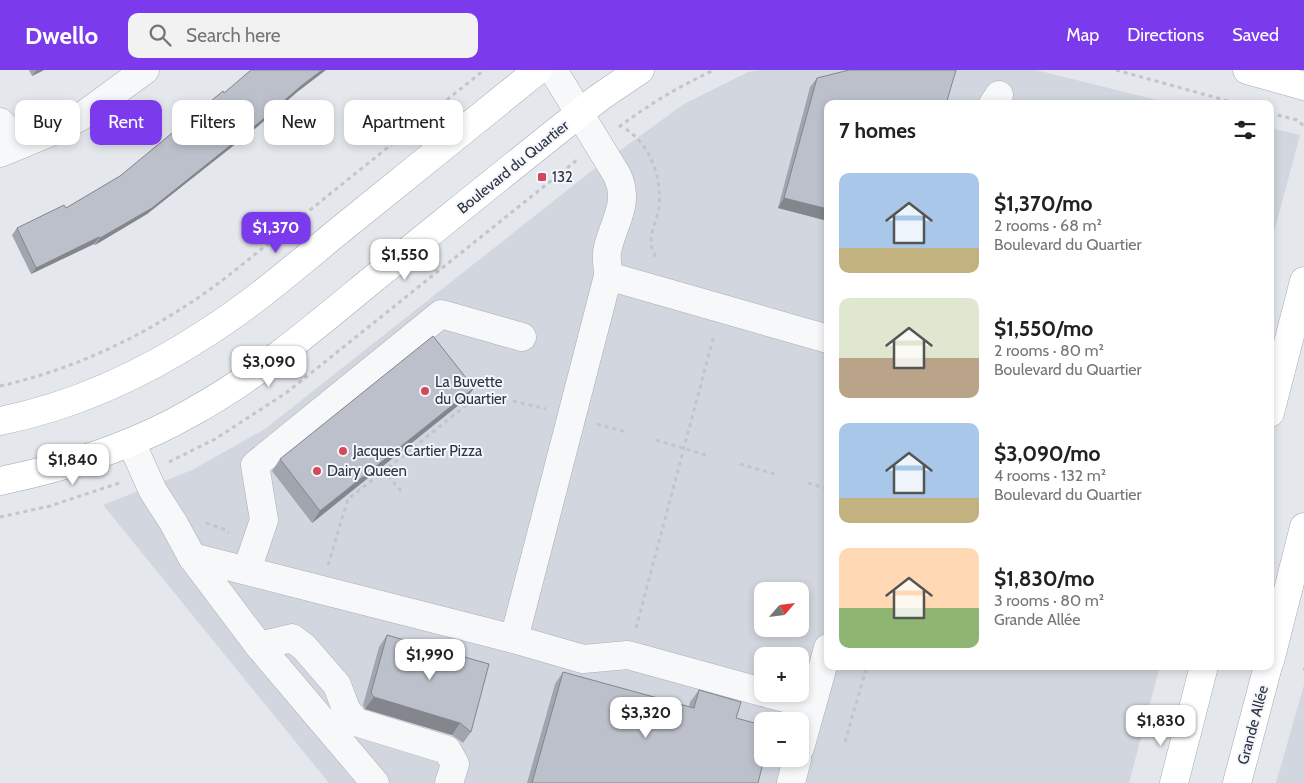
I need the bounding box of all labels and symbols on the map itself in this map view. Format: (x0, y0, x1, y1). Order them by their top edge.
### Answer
street label: Boulevard du Quartier (454, 116, 573, 218)
place label: 132 (552, 168, 573, 186)
marker: 132 (536, 171, 548, 183)
pin: $1,370 (235, 212, 317, 254)
pin: $1,550 (364, 238, 446, 281)
pin: $3,090 (228, 346, 310, 388)
place label: La Buvette du Quartier (435, 373, 507, 408)
marker: La Buvette du Quartier (419, 385, 431, 397)
place label: Jacques Cartier Pizza (352, 442, 483, 460)
pin: $1,840 (32, 444, 114, 486)
marker: Jacques Cartier Pizza (337, 445, 349, 457)
place label: Dairy Queen (327, 462, 407, 480)
marker: Dairy Queen (311, 465, 323, 477)
north arrow (754, 582, 809, 638)
pin: $1,990 (389, 638, 471, 681)
street label: Grande Allée (1234, 683, 1272, 766)
pin: $3,320 (605, 696, 687, 739)
pin: $1,830 (1120, 704, 1202, 747)

